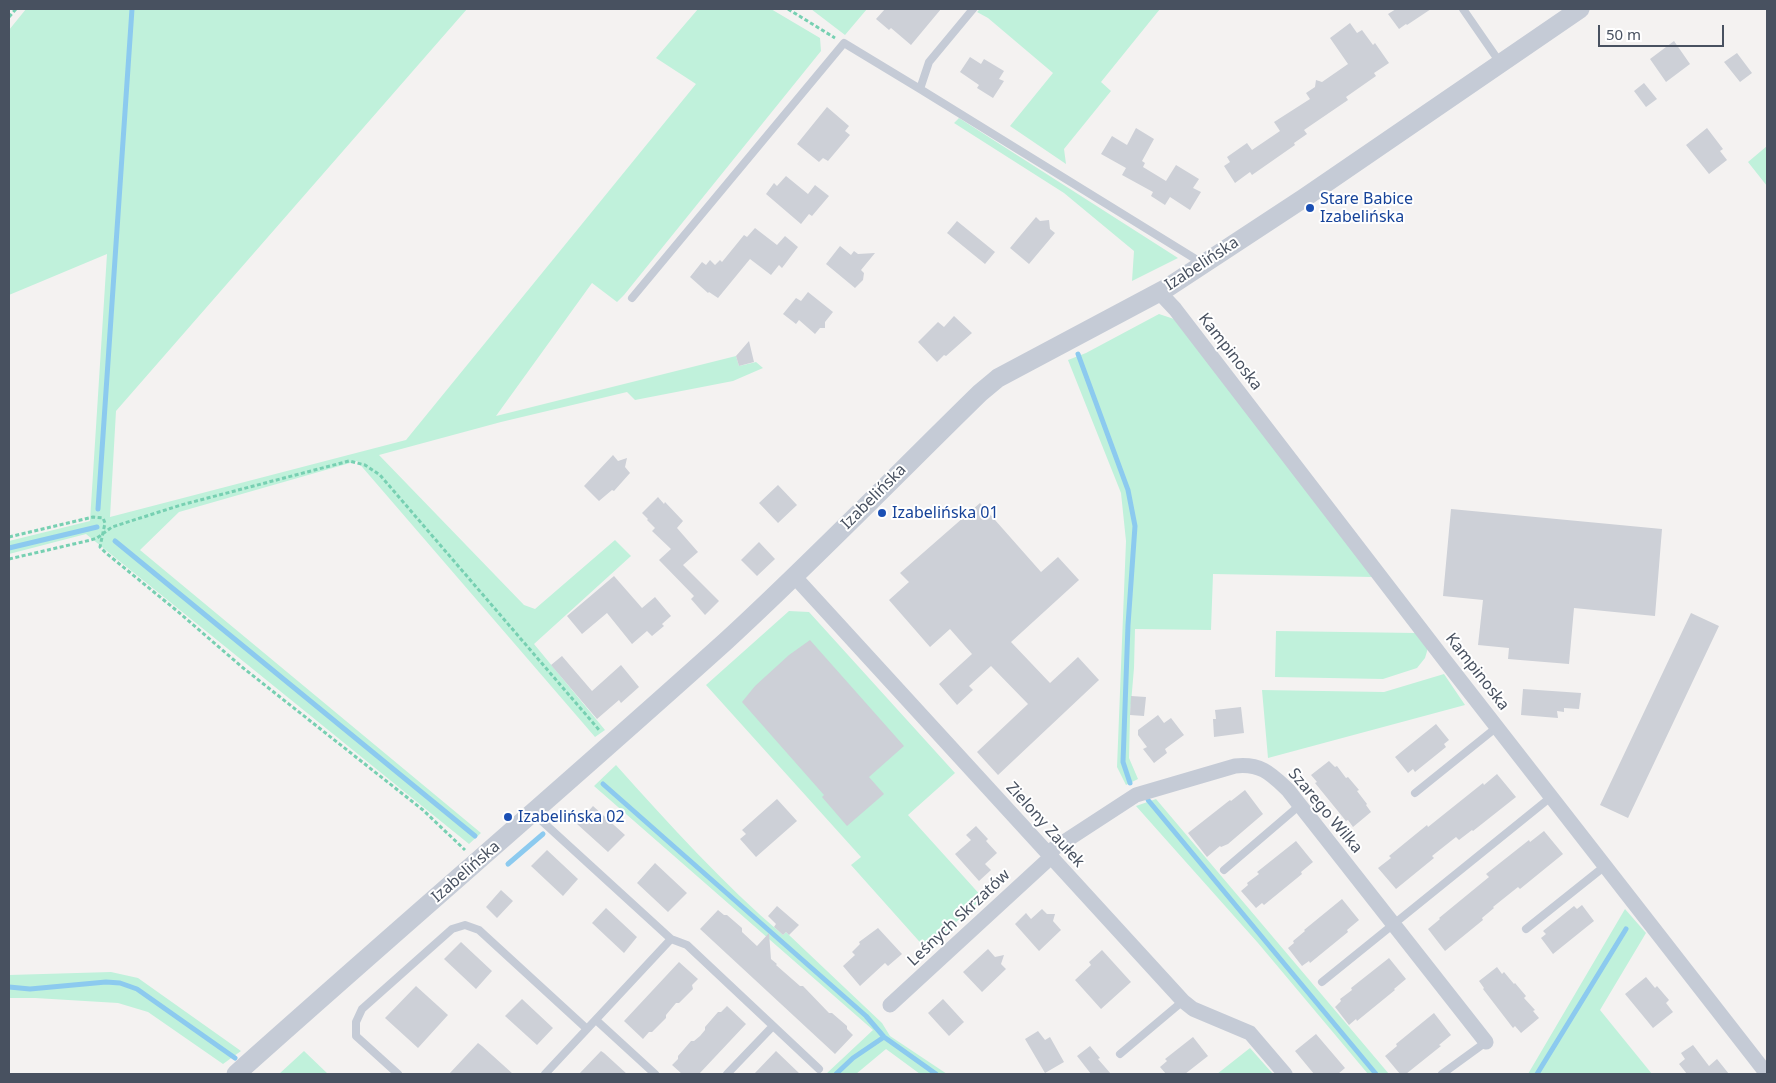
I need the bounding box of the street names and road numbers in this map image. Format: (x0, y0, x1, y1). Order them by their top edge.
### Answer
street label: Izabelińska (1162, 233, 1242, 295)
street label: Kampinoska (1194, 310, 1266, 394)
street label: Izabelińska (837, 460, 911, 534)
street label: Kampinoska (1441, 630, 1513, 714)
street label: Szarego Wilka (1284, 765, 1366, 857)
street label: Zielony Zaułek (1002, 778, 1088, 872)
street label: Izabelińska (428, 837, 504, 907)
street label: Leśnych Skrzatów (904, 866, 1014, 970)

